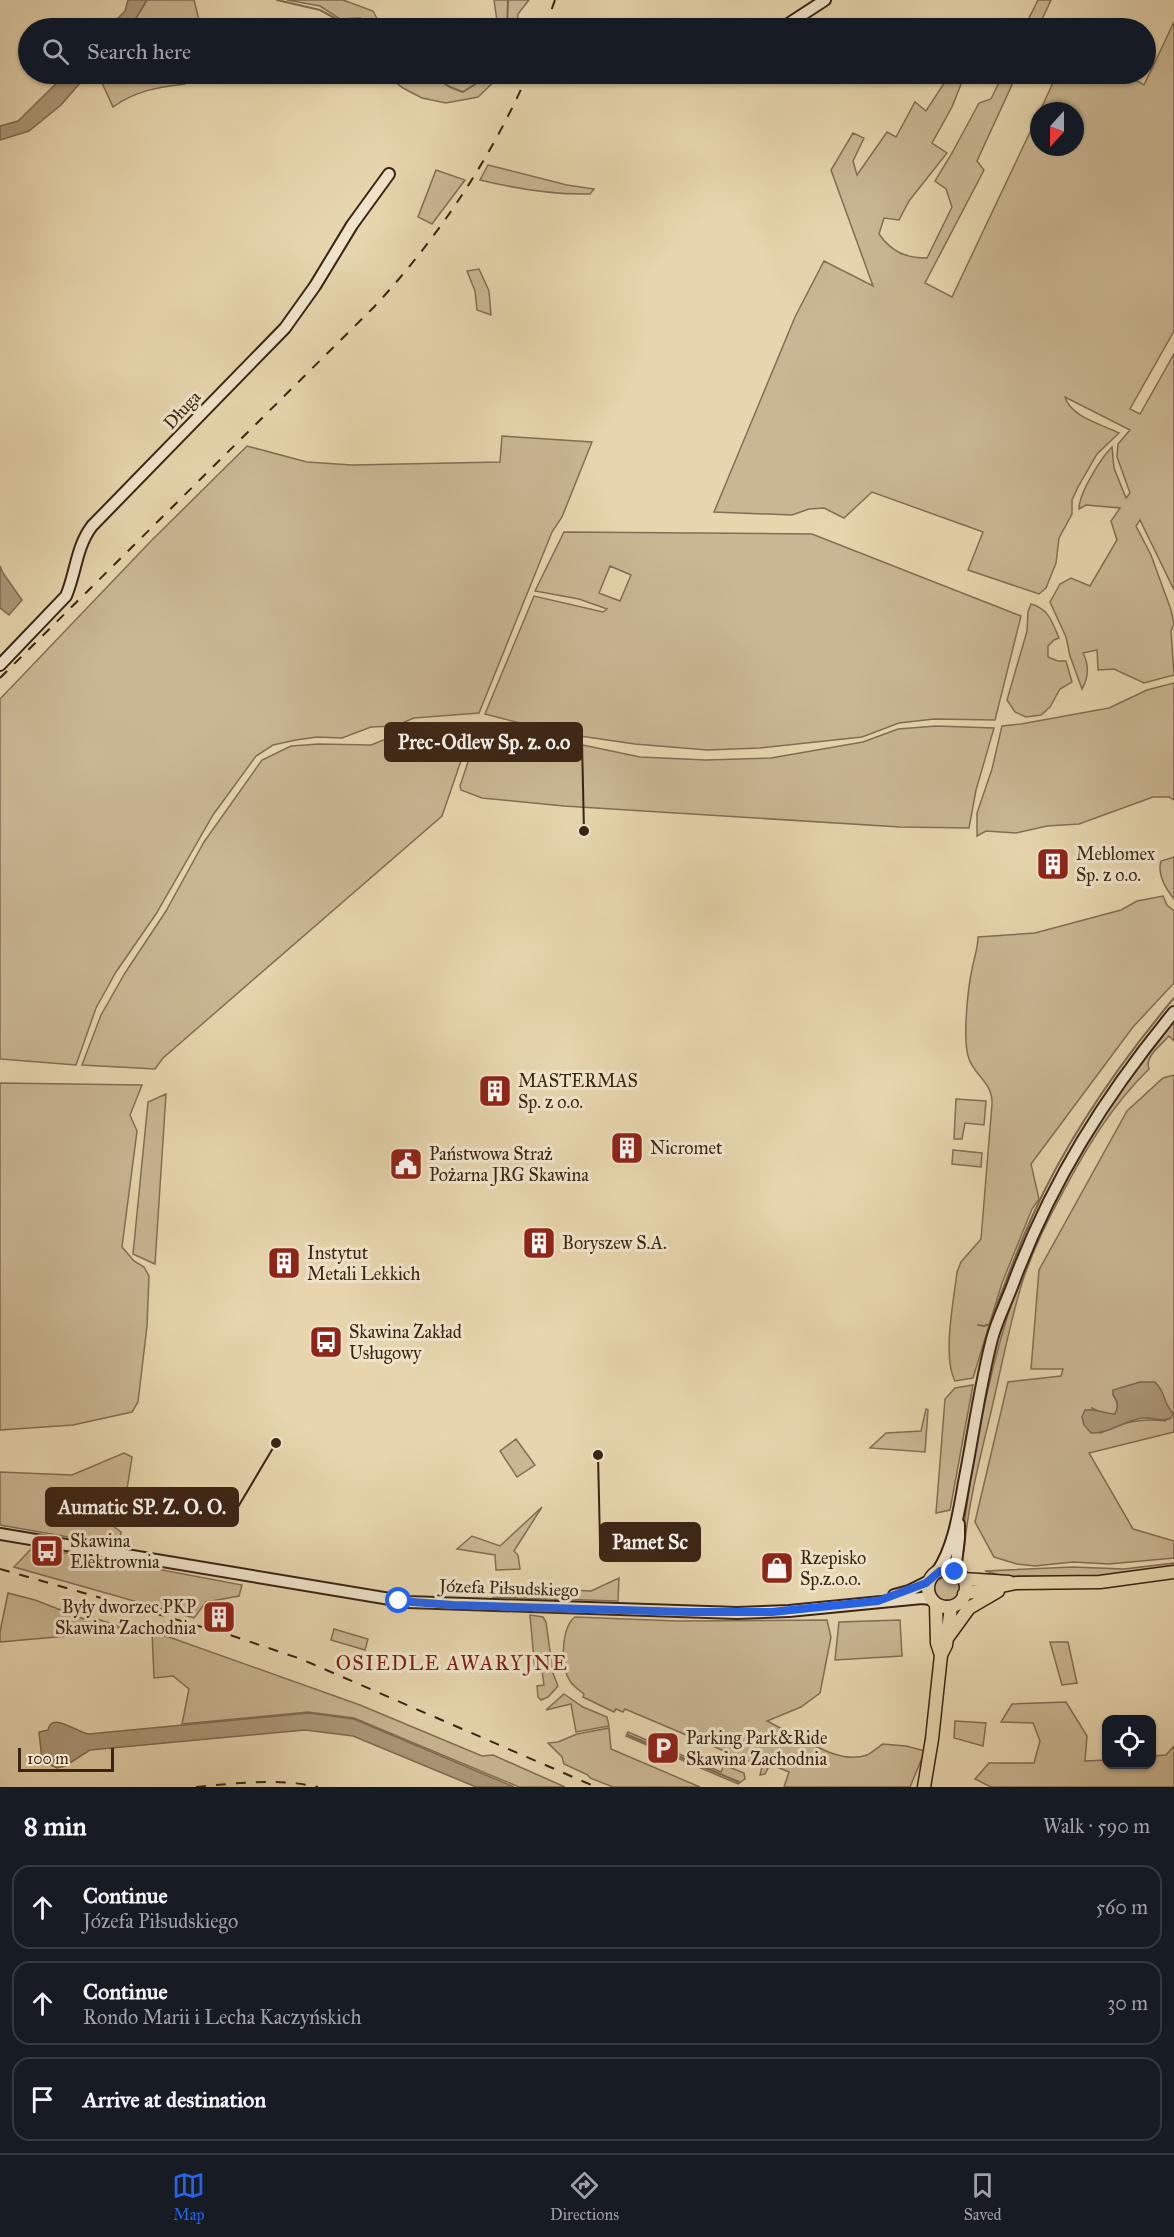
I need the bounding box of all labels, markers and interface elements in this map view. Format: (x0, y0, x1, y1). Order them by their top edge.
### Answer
search box (18, 18, 1156, 84)
icon: search (39, 35, 72, 68)
text: Search here (87, 38, 191, 65)
north arrow (1030, 102, 1084, 156)
street label: Długa (159, 386, 206, 434)
callout: Prec-Odlew Sp. z. o.o (385, 723, 582, 761)
text: Prec-Odlew Sp. z. o.o (398, 730, 570, 755)
place label: Meblomex Sp. z o.o. (1076, 843, 1155, 886)
building icon: Meblomex Sp. z o.o. (1035, 846, 1071, 882)
place label: MASTERMAS Sp. z o.o. (518, 1070, 638, 1113)
building icon: MASTERMAS Sp. z o.o. (477, 1073, 513, 1109)
building icon: Nicromet (609, 1130, 645, 1166)
place label: Nicromet (650, 1137, 723, 1159)
place label: Państwowa Straż Pożarna JRG Skawina (429, 1143, 589, 1187)
public building icon: Państwowa Straż Pożarna JRG Skawina (388, 1146, 424, 1182)
building icon: Boryszew S.A. (521, 1225, 557, 1261)
place label: Boryszew S.A. (562, 1232, 667, 1254)
place label: Instytut Metali Lekkich (307, 1242, 420, 1285)
building icon: Instytut Metali Lekkich (266, 1245, 302, 1281)
place label: Skawina Zakład Usługowy (349, 1321, 462, 1365)
bus stop icon: Skawina Zakład Usługowy (308, 1324, 344, 1360)
callout: Aumatic SP. Z. O. O. (46, 1488, 238, 1526)
text: Aumatic SP. Z. O. O. (56, 1495, 226, 1519)
callout: Pamet Sc (600, 1523, 700, 1561)
place label: Skawina Elektrownia (70, 1530, 160, 1573)
text: Pamet Sc (612, 1530, 689, 1554)
bus stop icon: Skawina Elektrownia (29, 1533, 65, 1569)
place label: Rzepisko Sp.z.o.o. (800, 1547, 866, 1590)
shop icon: Rzepisko Sp.z.o.o. (759, 1550, 795, 1586)
route end (941, 1558, 967, 1584)
street label: Józefa Piłsudskiego (437, 1575, 579, 1602)
route start (385, 1587, 411, 1613)
place label: Były dworzec PKP Skawina Zachodnia (55, 1596, 196, 1639)
building icon: Były dworzec PKP Skawina Zachodnia (201, 1599, 237, 1635)
district label: OSIEDLE AWARYJNE (336, 1651, 568, 1676)
map controls (1102, 1715, 1156, 1769)
button: locate (1102, 1715, 1156, 1769)
place label: Parking Park&Ride Skawina Zachodnia (686, 1727, 827, 1770)
parking icon: Parking Park&Ride Skawina Zachodnia (645, 1730, 681, 1766)
scale bar (18, 1745, 114, 1772)
text: 100 m (27, 1749, 69, 1768)
text: 8 min (24, 1810, 87, 1842)
text: Walk · 590 m (1043, 1814, 1150, 1838)
text: Continue (83, 1882, 168, 1909)
icon: ahead (26, 1891, 59, 1924)
text: 560 m (1096, 1895, 1148, 1919)
text: Józefa Piłsudskiego (83, 1909, 238, 1933)
text: Continue (83, 1978, 168, 2005)
icon: ahead (26, 1987, 59, 2020)
text: 30 m (1107, 1991, 1148, 2015)
text: Rondo Marii i Lecha Kaczyńskich (83, 2005, 362, 2029)
icon: arrive (26, 2083, 59, 2116)
text: Arrive at destination (83, 2086, 266, 2113)
tab: Map (172, 2169, 205, 2224)
tab: Directions (550, 2169, 619, 2224)
tab: Saved (964, 2169, 1002, 2224)

